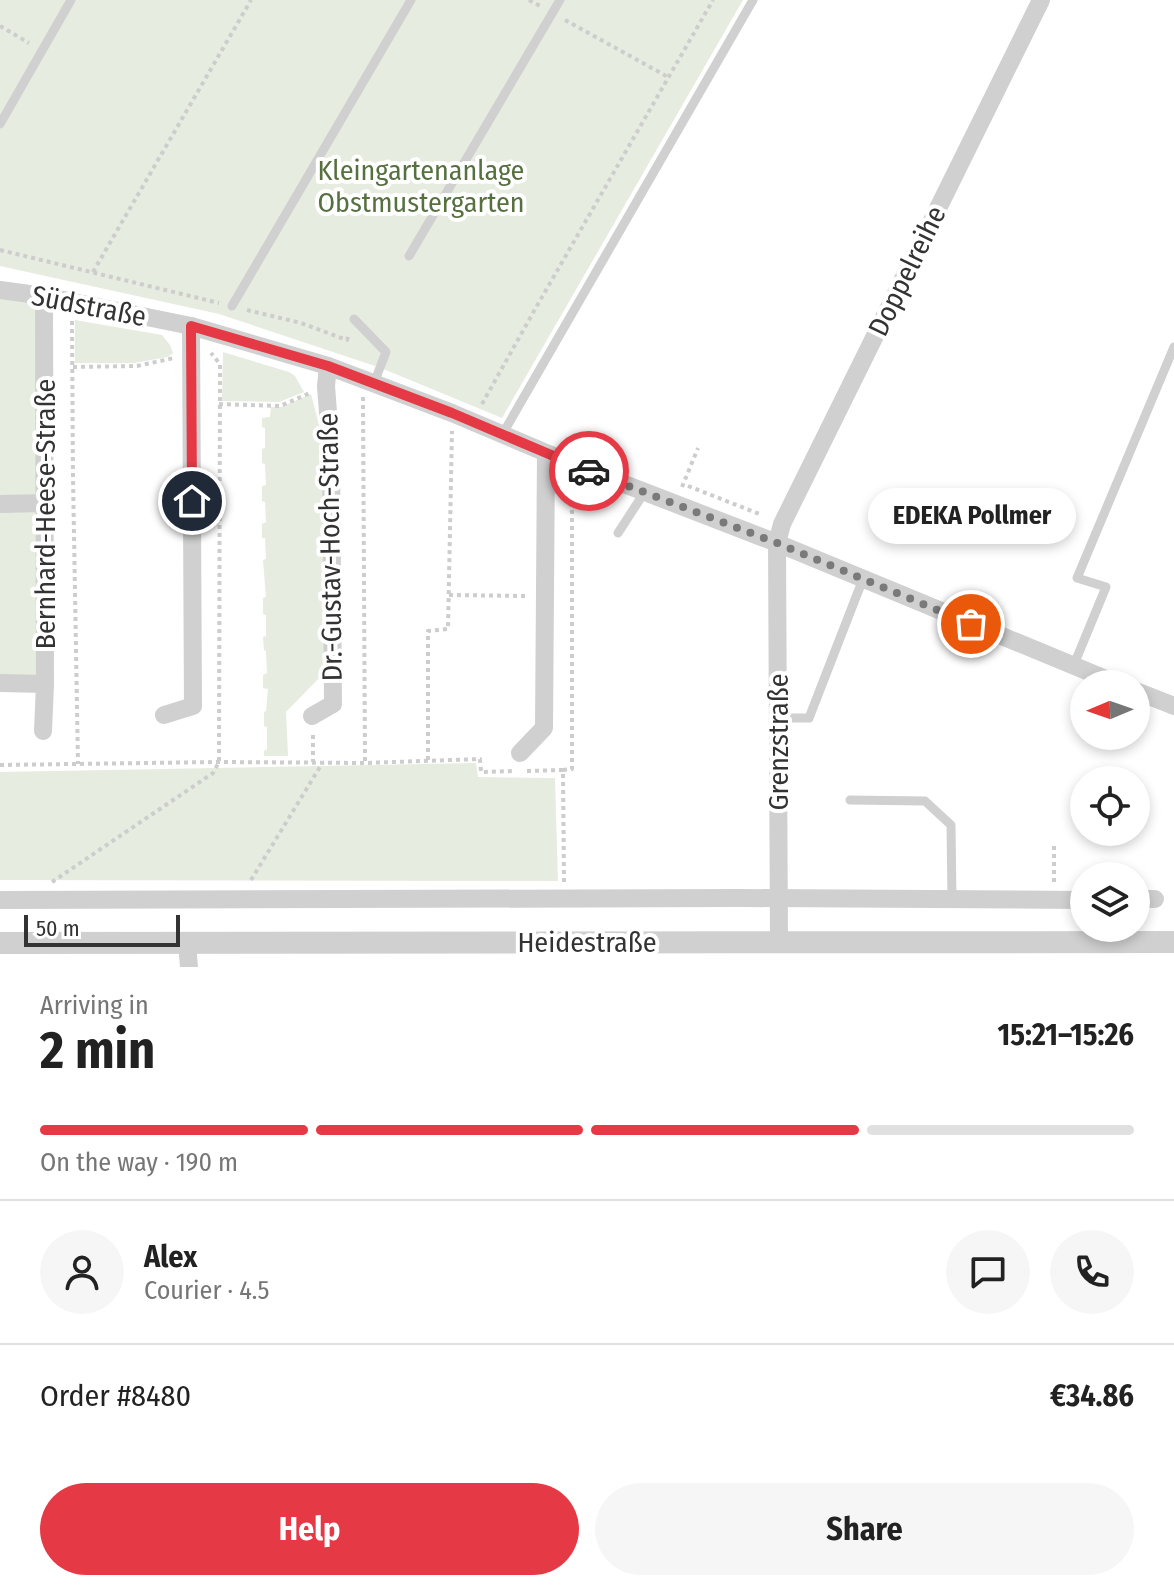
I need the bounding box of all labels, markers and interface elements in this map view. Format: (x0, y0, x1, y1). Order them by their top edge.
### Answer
park label: Kleingartenanlage Obstmustergarten (317, 154, 525, 219)
street label: Doppelreihe (861, 201, 953, 341)
street label: Südstraße (29, 279, 149, 333)
street label: Bernhard-Heese-Straße (29, 379, 62, 649)
street label: Dr.-Gustav-Hoch-Straße (311, 413, 349, 681)
courier (549, 431, 629, 511)
icon: car (567, 449, 611, 493)
pin (158, 467, 226, 535)
icon: home (170, 479, 214, 523)
callout: EDEKA Pollmer (867, 488, 1075, 544)
text: EDEKA Pollmer (893, 500, 1051, 531)
pin (937, 590, 1005, 658)
icon: bag (949, 602, 993, 646)
north arrow (1070, 670, 1150, 750)
map controls (1070, 670, 1150, 942)
street label: Grenzstraße (762, 673, 795, 811)
button: locate (1070, 766, 1150, 846)
button: layers (1070, 862, 1150, 942)
scale bar (24, 911, 180, 947)
text: 50 m (36, 915, 80, 942)
street label: Heidestraße (517, 926, 657, 959)
text: Arriving in (40, 990, 149, 1021)
text: 15:21–15:26 (998, 1017, 1134, 1053)
text: 2 min (40, 1019, 155, 1082)
text: On the way · 190 m (40, 1147, 238, 1178)
button: person (40, 1230, 124, 1314)
button: chat (946, 1230, 1030, 1314)
button: phone (1050, 1230, 1134, 1314)
text: Alex (144, 1239, 197, 1275)
text: Courier · 4.5 (144, 1275, 270, 1306)
text: Order #8480 (40, 1378, 191, 1414)
text: €34.86 (1050, 1378, 1134, 1414)
button: Help (40, 1483, 579, 1575)
button: Share (595, 1483, 1134, 1575)

